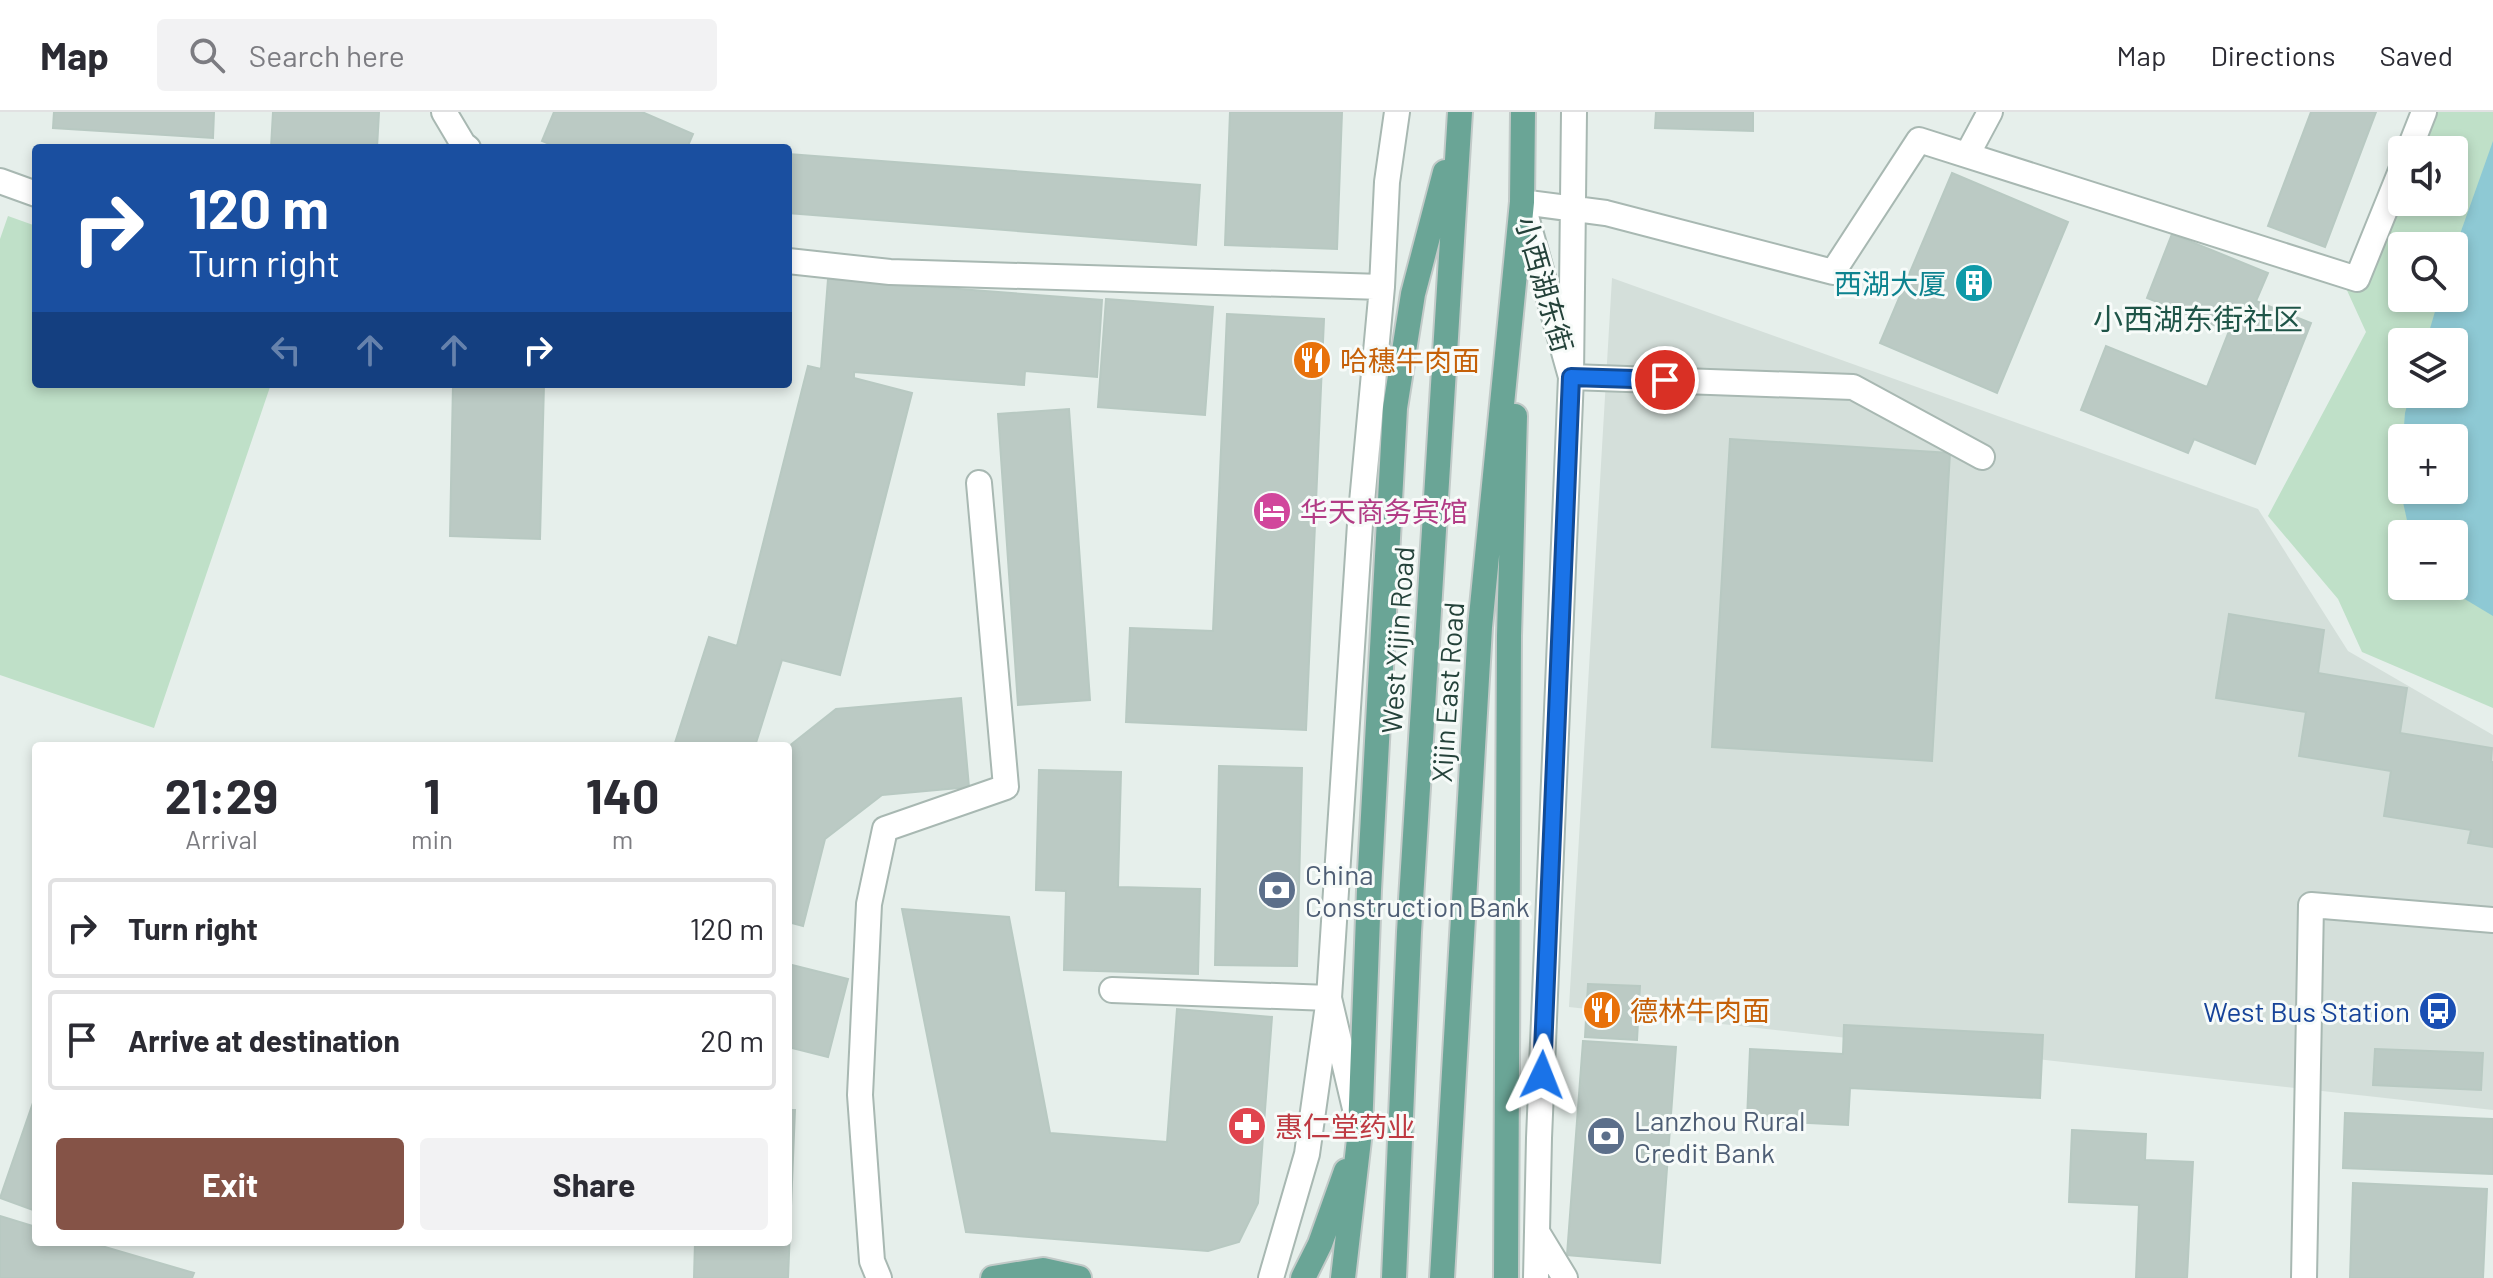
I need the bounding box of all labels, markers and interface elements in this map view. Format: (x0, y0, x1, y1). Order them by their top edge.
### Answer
search box (157, 19, 717, 91)
text: Map (40, 32, 109, 78)
icon: search (185, 33, 229, 77)
text: Search here (249, 37, 405, 73)
text: Map (2117, 38, 2166, 72)
text: Directions (2210, 38, 2336, 72)
text: Saved (2380, 38, 2453, 72)
map controls (2388, 136, 2468, 600)
button: sound (2388, 136, 2468, 216)
text: 120 m (188, 173, 329, 240)
icon: right (56, 176, 160, 280)
street label: 小西湖东街 (1509, 212, 1581, 356)
button: search (2388, 232, 2468, 312)
text: Turn right (188, 241, 340, 284)
building icon: 西湖大厦 (1953, 262, 1995, 304)
place label: 西湖大厦 (1834, 266, 1946, 300)
district label: 小西湖东街社区 (2093, 300, 2303, 336)
icon: left (264, 328, 308, 372)
icon: ahead (348, 328, 392, 372)
icon: ahead (432, 328, 476, 372)
icon: right (516, 328, 560, 372)
button: layers (2388, 328, 2468, 408)
restaurant icon: 哈穗牛肉面 (1291, 339, 1333, 381)
place label: 哈穗牛肉面 (1340, 343, 1480, 377)
pin (1631, 346, 1699, 414)
icon: arrive (1643, 358, 1687, 402)
button: + (2388, 424, 2468, 504)
hotel icon: 华天商务宾馆 (1251, 490, 1293, 532)
place label: 华天商务宾馆 (1300, 494, 1468, 528)
button: − (2388, 520, 2468, 600)
street label: West Xijin Road (1374, 545, 1420, 735)
street label: Xijin East Road (1424, 601, 1470, 783)
text: 21:29 (165, 766, 278, 824)
text: 1 (424, 766, 441, 824)
text: 140 (586, 766, 659, 824)
text: Arrival (185, 823, 258, 854)
text: min (411, 823, 453, 854)
text: m (612, 823, 633, 854)
place label: China Construction Bank (1305, 857, 1530, 923)
bank icon: China Construction Bank (1256, 869, 1298, 911)
icon: right (60, 906, 104, 950)
text: Turn right (128, 910, 258, 946)
text: 120 m (690, 910, 764, 946)
restaurant icon: 德林牛肉面 (1581, 989, 1623, 1031)
bus stop icon: West Bus Station (2417, 990, 2459, 1032)
place label: 德林牛肉面 (1630, 993, 1770, 1027)
place label: West Bus Station (2203, 994, 2410, 1028)
icon: arrive (60, 1018, 104, 1062)
text: Arrive at destination (128, 1022, 400, 1058)
text: 20 m (700, 1022, 764, 1058)
position arrow (1500, 1033, 1584, 1117)
place label: Lanzhou Rural Credit Bank (1634, 1103, 1806, 1169)
pharmacy icon: 惠仁堂药业 (1226, 1105, 1268, 1147)
place label: 惠仁堂药业 (1275, 1109, 1415, 1143)
bank icon: Lanzhou Rural Credit Bank (1585, 1115, 1627, 1157)
button: Exit (56, 1138, 404, 1230)
button: Share (420, 1138, 768, 1230)

